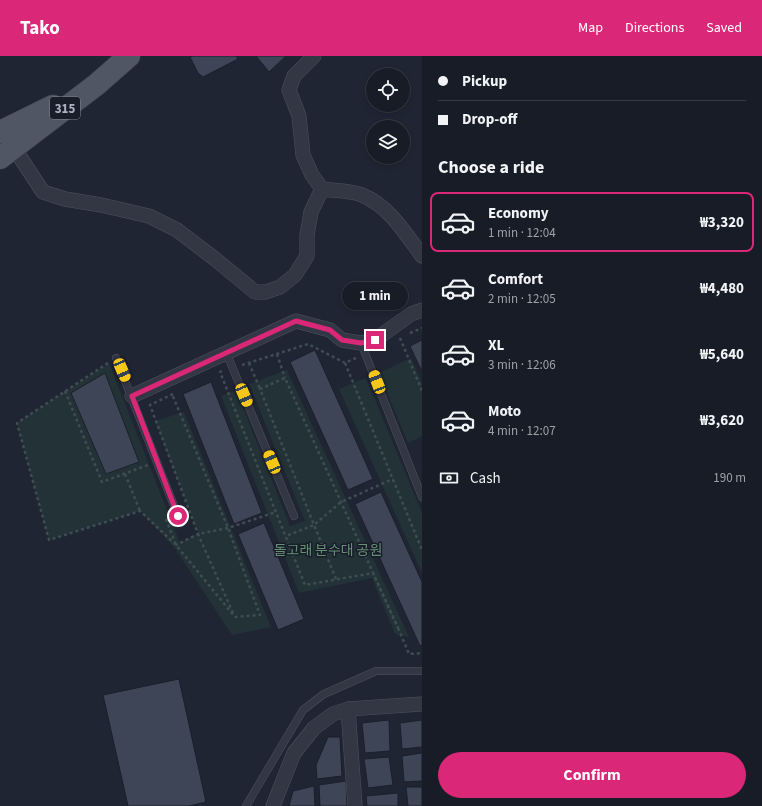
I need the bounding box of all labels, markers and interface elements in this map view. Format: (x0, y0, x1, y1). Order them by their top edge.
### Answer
text: Tako (20, 15, 60, 42)
text: Map (578, 18, 603, 38)
text: Directions (625, 18, 684, 38)
text: Saved (706, 18, 742, 38)
map controls (366, 68, 410, 164)
button: locate (366, 68, 410, 112)
text: Pickup (462, 71, 507, 92)
road number: 315 (50, 97, 80, 119)
text: Drop-off (462, 109, 517, 130)
button: layers (366, 120, 410, 164)
text: Choose a ride (438, 155, 544, 180)
text: Economy (488, 203, 549, 224)
icon: car (440, 204, 476, 240)
text: ₩3,320 (700, 212, 744, 233)
text: 1 min · 12:04 (488, 224, 556, 242)
text: Comfort (488, 269, 543, 290)
icon: car (440, 270, 476, 306)
text: ₩4,480 (700, 278, 744, 299)
callout: 1 min (342, 282, 408, 310)
text: 1 min (359, 287, 391, 305)
text: 2 min · 12:05 (488, 290, 556, 308)
route end (366, 331, 384, 349)
text: XL (488, 335, 504, 356)
icon: car (440, 336, 476, 372)
text: ₩5,640 (700, 344, 744, 365)
text: 3 min · 12:06 (488, 356, 556, 374)
car (112, 357, 132, 383)
car (367, 369, 387, 395)
car (234, 382, 254, 408)
text: Moto (488, 401, 521, 422)
icon: car (440, 402, 476, 438)
text: ₩3,620 (700, 410, 744, 431)
text: 4 min · 12:07 (488, 422, 556, 440)
car (262, 449, 282, 475)
icon: cash (438, 467, 460, 489)
text: Cash (470, 468, 501, 489)
text: 190 m (713, 469, 746, 487)
route start (169, 507, 187, 525)
park label: 돌고래 분수대 공원 (274, 541, 382, 561)
button: Confirm (438, 752, 746, 798)

